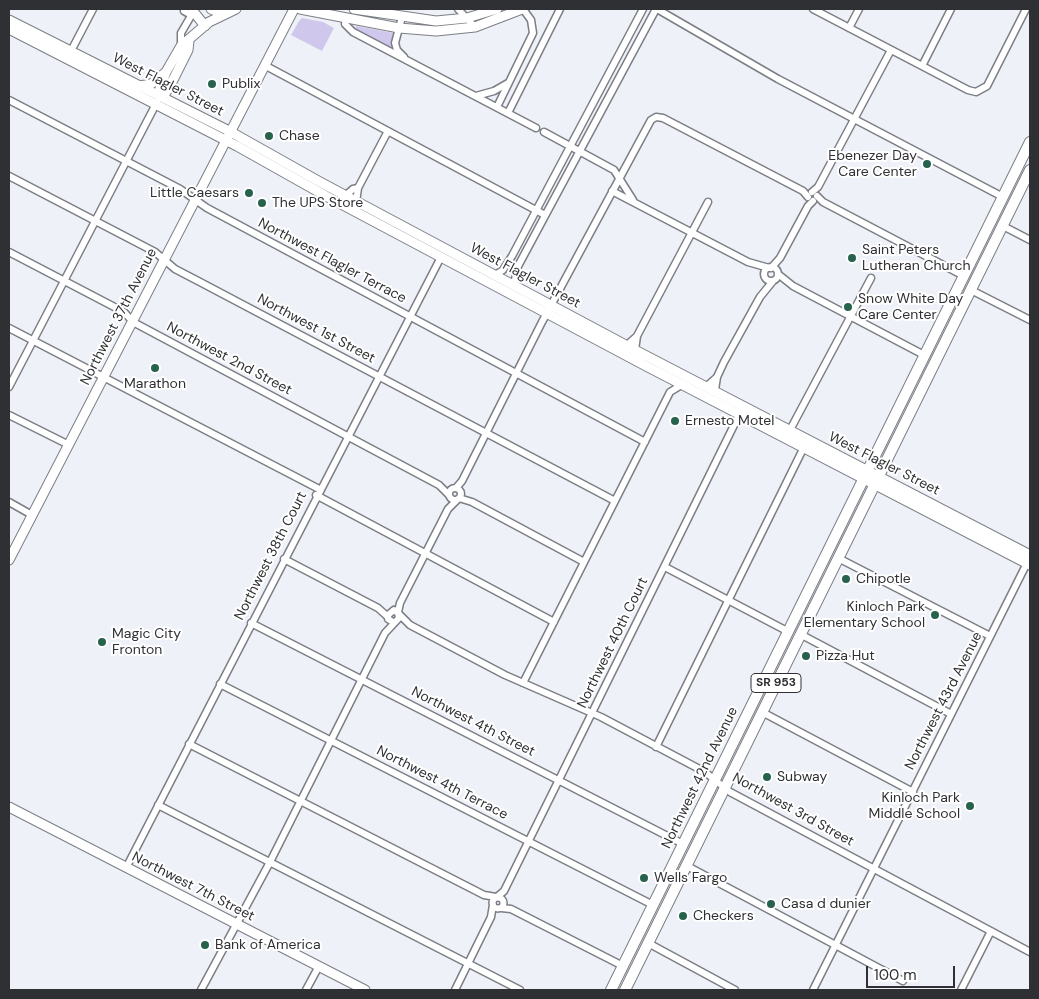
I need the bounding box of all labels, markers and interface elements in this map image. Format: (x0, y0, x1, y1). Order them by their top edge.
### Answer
street label: West Flagler Street (110, 50, 226, 120)
place label: Publix (222, 76, 260, 92)
marker: Publix (206, 78, 218, 90)
place label: Chase (279, 128, 320, 144)
marker: Chase (263, 130, 275, 142)
place label: Ebenezer Day Care Center (828, 148, 917, 180)
marker: Ebenezer Day Care Center (921, 158, 933, 170)
place label: Little Caesars (150, 185, 239, 201)
marker: Little Caesars (243, 187, 255, 199)
place label: The UPS Store (272, 195, 363, 211)
marker: The UPS Store (256, 197, 268, 209)
street label: Northwest Flagler Terrace (255, 215, 409, 307)
street label: West Flagler Street (467, 240, 583, 312)
place label: Saint Peters Lutheran Church (862, 242, 971, 274)
street label: Northwest 37th Avenue (77, 246, 161, 388)
marker: Saint Peters Lutheran Church (846, 252, 858, 264)
street label: Northwest 1st Street (254, 291, 378, 367)
place label: Snow White Day Care Center (858, 291, 963, 324)
marker: Snow White Day Care Center (842, 301, 854, 313)
street label: Northwest 2nd Street (164, 319, 294, 399)
marker: Marathon (149, 362, 161, 374)
place label: Marathon (124, 376, 186, 392)
place label: Ernesto Motel (685, 413, 774, 429)
marker: Ernesto Motel (669, 415, 681, 427)
street label: West Flagler Street (826, 429, 942, 499)
street label: Northwest 38th Court (231, 489, 311, 623)
place label: Chipotle (856, 571, 911, 587)
marker: Chipotle (840, 573, 852, 585)
street label: Northwest 40th Court (574, 575, 652, 711)
place label: Kinloch Park Elementary School (804, 599, 925, 632)
marker: Kinloch Park Elementary School (929, 609, 941, 621)
place label: Magic City Fronton (112, 626, 181, 658)
street label: Northwest 43rd Avenue (902, 629, 986, 773)
marker: Magic City Fronton (96, 636, 108, 648)
place label: Pizza Hut (816, 648, 875, 664)
marker: Pizza Hut (800, 650, 812, 662)
road number: SR 953 (751, 674, 801, 692)
street label: Northwest 4th Street (408, 684, 538, 760)
street label: Northwest 42nd Avenue (658, 704, 742, 852)
street label: Northwest 4th Terrace (373, 743, 511, 823)
place label: Subway (777, 769, 827, 785)
street label: Northwest 3rd Street (729, 770, 857, 850)
marker: Subway (761, 771, 773, 783)
place label: Kinloch Park Middle School (869, 790, 960, 822)
marker: Kinloch Park Middle School (964, 800, 976, 812)
street label: Northwest 7th Street (129, 849, 257, 925)
place label: Wells Fargo (654, 870, 727, 886)
marker: Wells Fargo (638, 872, 650, 884)
place label: Casa d dunier (781, 896, 871, 912)
marker: Casa d dunier (765, 898, 777, 910)
place label: Checkers (693, 908, 754, 924)
marker: Checkers (677, 910, 689, 922)
place label: Bank of America (215, 937, 321, 953)
marker: Bank of America (199, 939, 211, 951)
scale bar (869, 956, 958, 988)
text: 100 m (874, 965, 917, 985)

